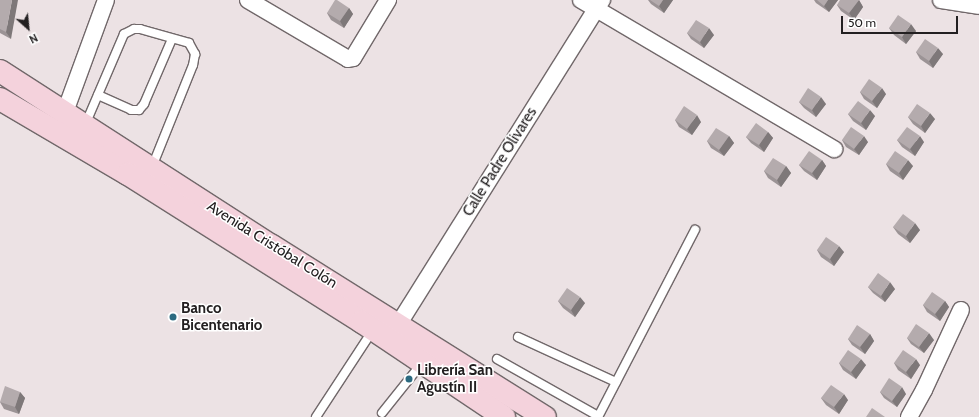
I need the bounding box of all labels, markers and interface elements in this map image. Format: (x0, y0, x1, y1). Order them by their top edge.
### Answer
north arrow (8, 8, 48, 48)
scale bar (843, 8, 960, 34)
text: 50 m (848, 15, 876, 30)
text: N (27, 31, 40, 47)
street label: Calle Padre Olivares (459, 104, 541, 220)
street label: Avenida Cristóbal Colón (203, 198, 341, 292)
place label: Banco Bicentenario (181, 299, 262, 334)
marker: Banco Bicentenario (168, 312, 178, 322)
place label: Librería San Agustín II (417, 361, 493, 396)
marker: Librería San Agustín II (404, 374, 414, 384)

